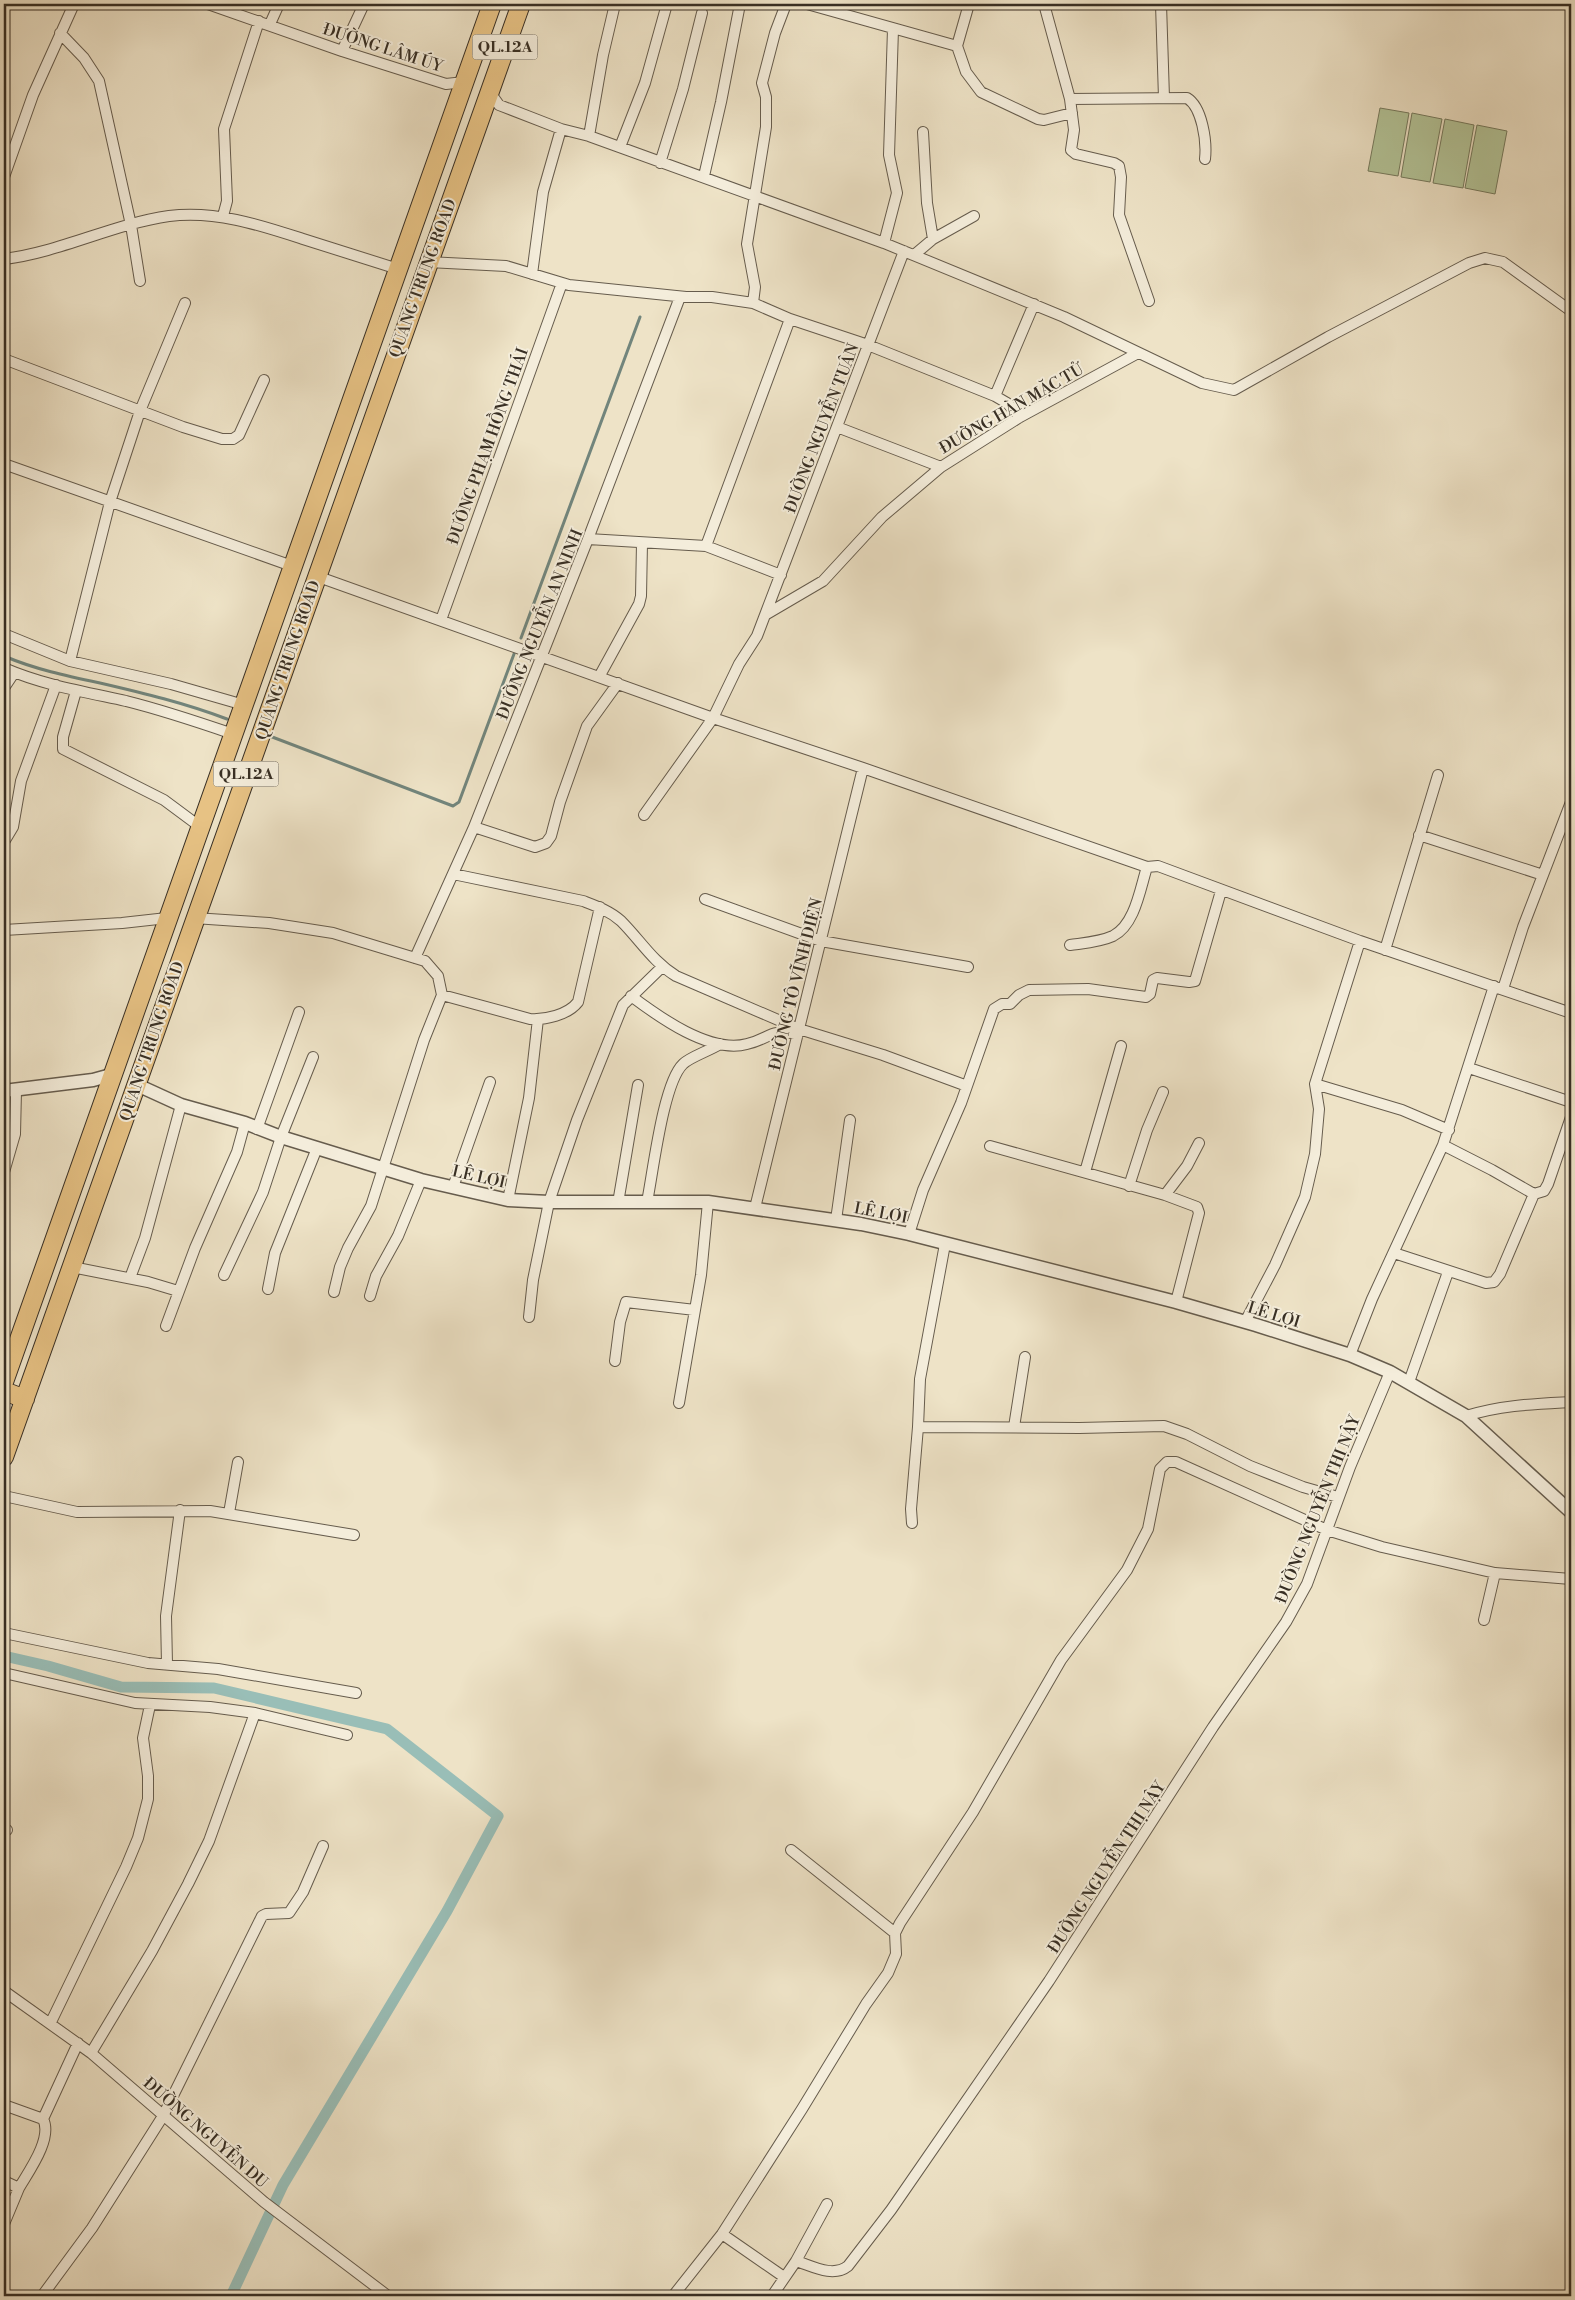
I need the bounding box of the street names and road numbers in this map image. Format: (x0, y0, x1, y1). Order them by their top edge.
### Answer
street label: ĐƯỜNG LÂM ÚY (320, 17, 447, 77)
road number: QL.12A (472, 34, 538, 60)
street label: QUANG TRUNG ROAD (385, 196, 461, 360)
street label: ĐƯỜNG NGUYỄN TUÂN (776, 339, 864, 516)
street label: ĐƯỜNG PHẠM HỒNG THÁI (439, 344, 533, 547)
street label: ĐƯỜNG HÀN MẶC TỬ (935, 358, 1087, 458)
street label: ĐƯỜNG NGUYỄN AN NINH (488, 524, 587, 723)
street label: QUANG TRUNG ROAD (251, 578, 325, 743)
road number: QL.12A (214, 762, 278, 786)
street label: ĐƯỜNG TÔ VĨNH DIỆN (762, 895, 827, 1072)
street label: QUANG TRUNG ROAD (115, 959, 189, 1124)
street label: LÊ LỢI (450, 1159, 508, 1193)
street label: LÊ LỢI (852, 1196, 910, 1228)
street label: LÊ LỢI (1245, 1296, 1303, 1332)
street label: ĐƯỜNG NGUYỄN THỊ NẬY (1266, 1409, 1365, 1606)
street label: ĐƯỜNG NGUYỄN THỊ NẬY (1039, 1774, 1171, 1957)
street label: ĐƯỜNG NGUYỄN DU (139, 2069, 275, 2192)

